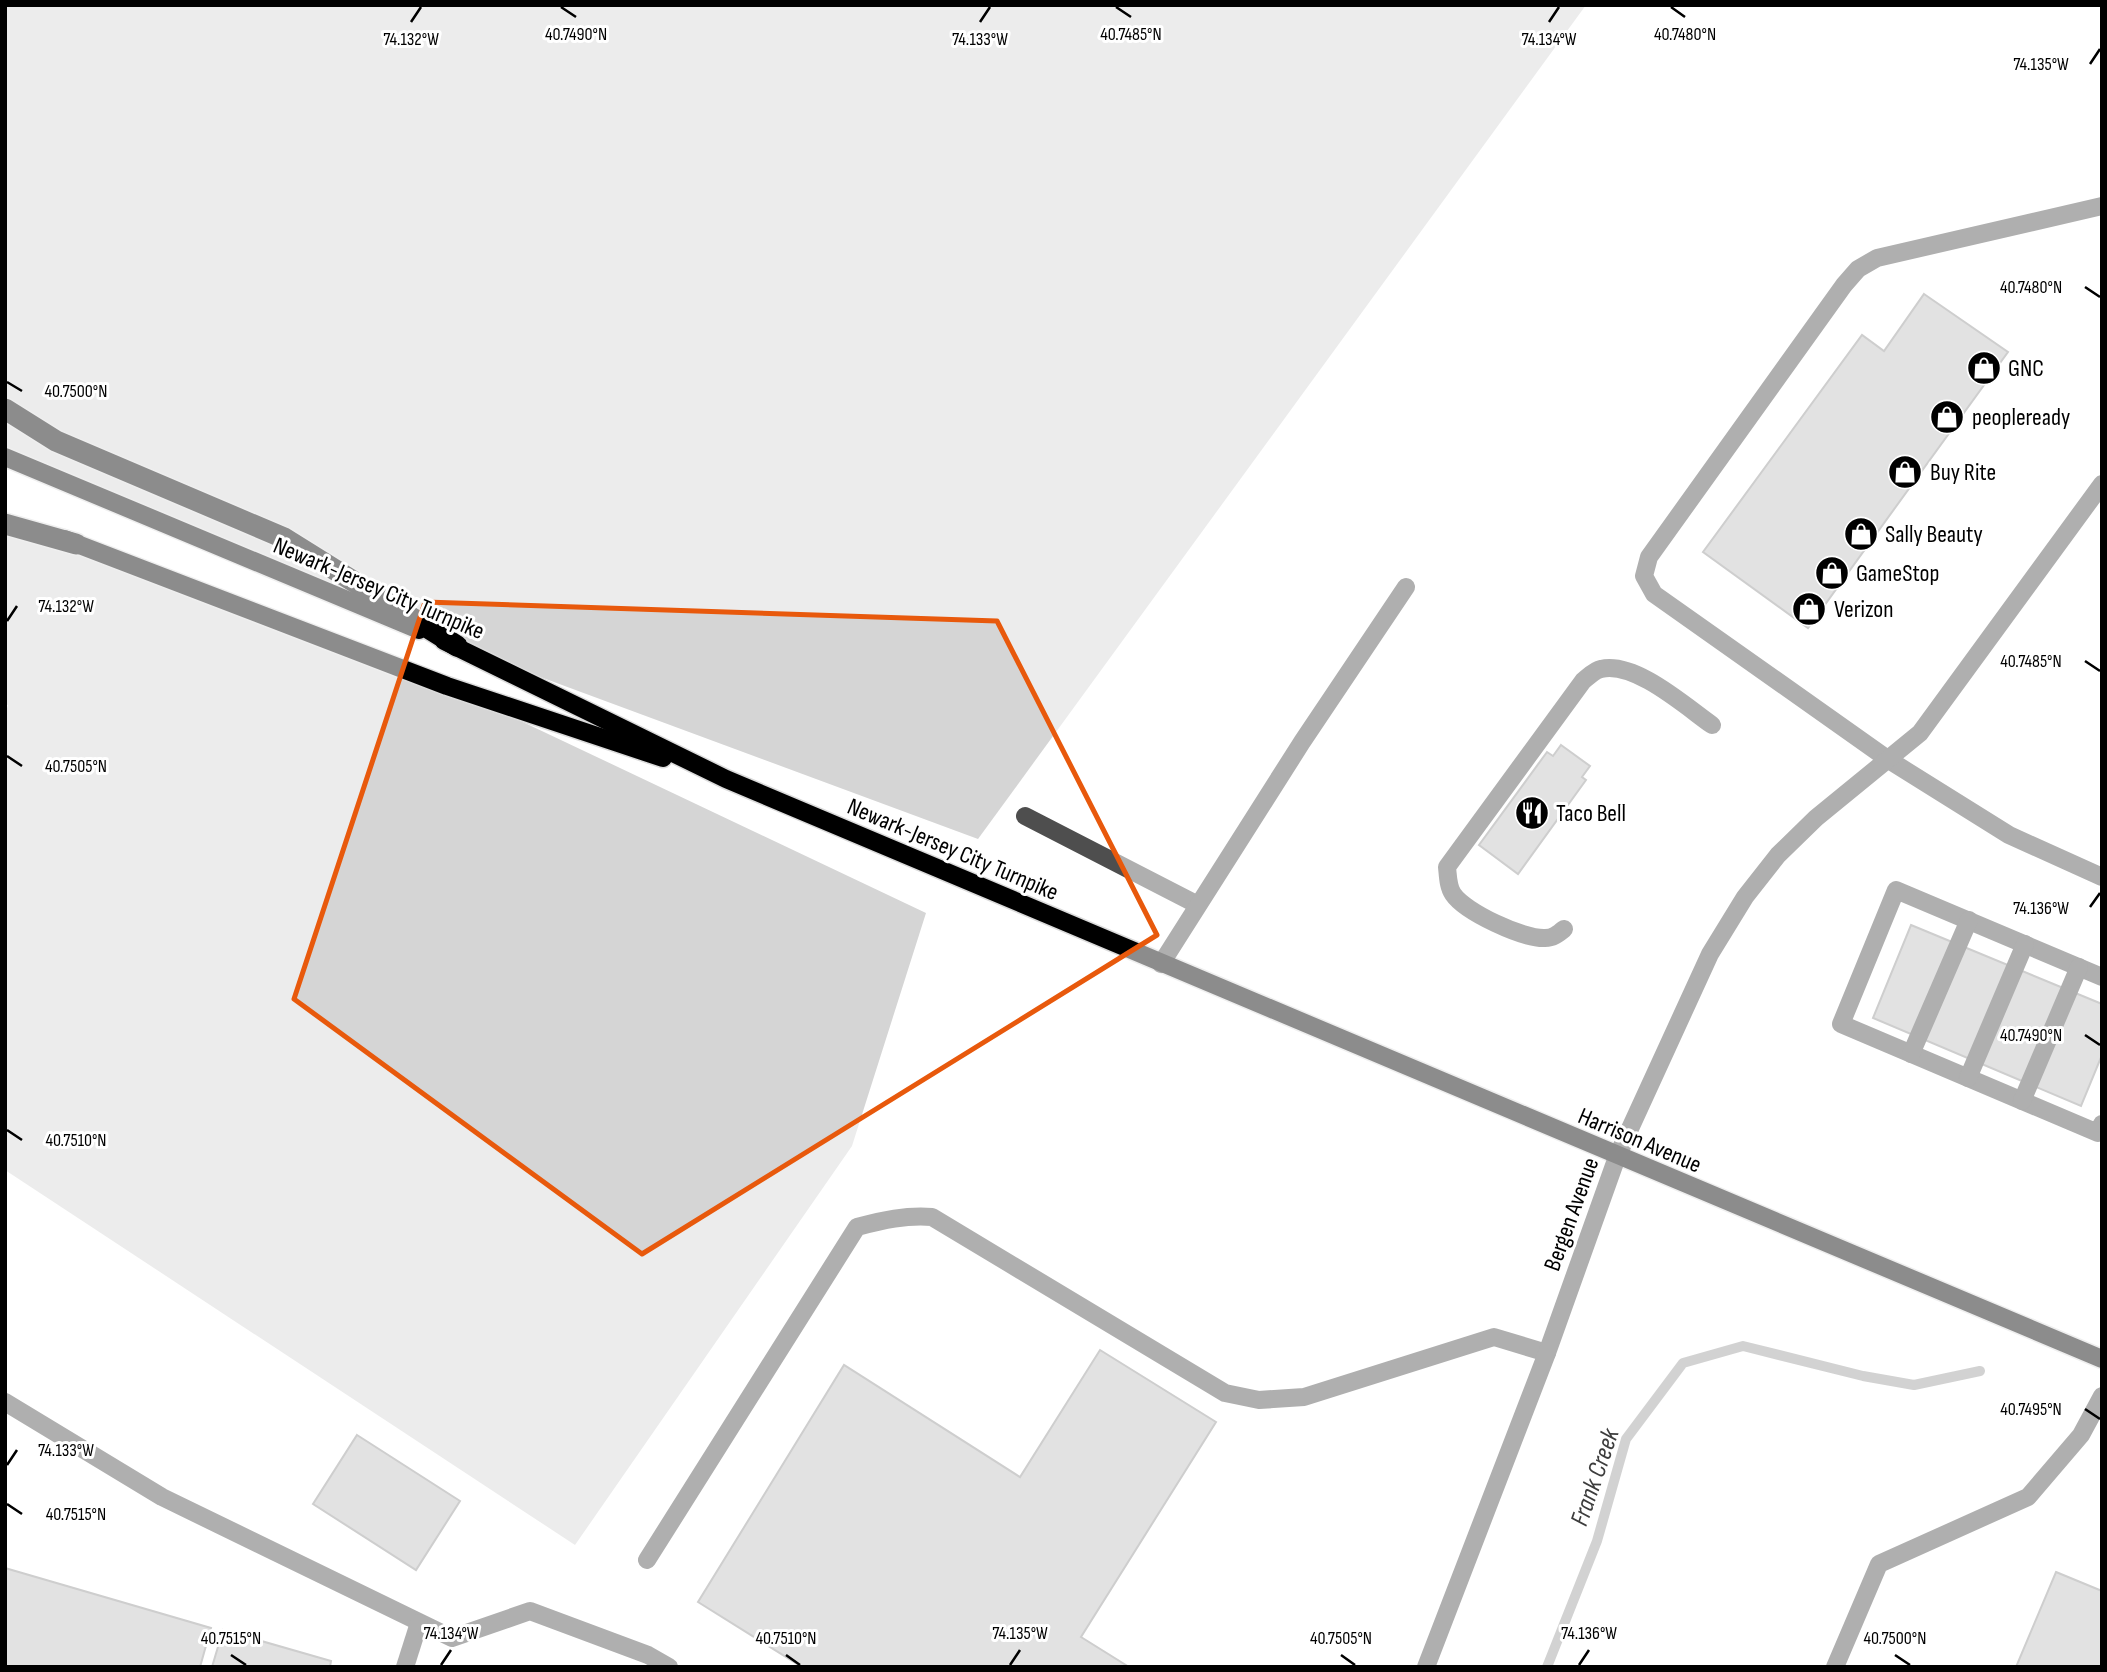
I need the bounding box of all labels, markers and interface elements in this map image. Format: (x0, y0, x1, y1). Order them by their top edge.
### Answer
text: 40.7490°N (545, 24, 607, 45)
text: 40.7485°N (1100, 24, 1162, 45)
text: 40.7480°N (1654, 24, 1716, 45)
text: 74.132°W (383, 29, 439, 50)
text: 74.133°W (952, 29, 1008, 50)
text: 74.134°W (1521, 29, 1577, 50)
text: 74.135°W (2013, 54, 2069, 75)
text: 40.7480°N (2000, 277, 2062, 298)
shop icon: GNC (1965, 349, 2003, 387)
place label: GNC (2008, 354, 2044, 383)
text: 40.7500°N (45, 381, 107, 402)
shop icon: peopleready (1928, 398, 1966, 436)
place label: peopleready (1972, 403, 2070, 432)
shop icon: Buy Rite (1886, 453, 1924, 491)
place label: Buy Rite (1930, 458, 1996, 487)
shop icon: Sally Beauty (1842, 515, 1880, 553)
place label: Sally Beauty (1885, 520, 1983, 549)
street label: Newark-Jersey City Turnpike (269, 531, 489, 646)
shop icon: GameStop (1813, 554, 1851, 592)
place label: GameStop (1856, 559, 1939, 588)
shop icon: Verizon (1790, 590, 1828, 628)
place label: Verizon (1834, 595, 1894, 624)
text: 74.132°W (38, 596, 94, 617)
text: 40.7485°N (2000, 651, 2062, 672)
text: 40.7505°N (45, 756, 107, 777)
street label: Newark-Jersey City Turnpike (843, 792, 1063, 907)
restaurant icon: Taco Bell (1513, 794, 1551, 832)
place label: Taco Bell (1556, 799, 1626, 828)
text: 74.136°W (2013, 898, 2069, 919)
text: 40.7490°N (2000, 1025, 2062, 1046)
street label: Harrison Avenue (1574, 1102, 1706, 1179)
text: 40.7510°N (45, 1130, 107, 1151)
street label: Bergen Avenue (1538, 1154, 1605, 1275)
text: 40.7495°N (2000, 1399, 2062, 1420)
water label: Frank Creek (1564, 1424, 1627, 1530)
text: 74.133°W (38, 1440, 94, 1461)
text: 40.7515°N (46, 1504, 106, 1525)
text: 74.134°W (423, 1623, 479, 1644)
text: 74.135°W (992, 1623, 1048, 1644)
text: 74.136°W (1561, 1623, 1617, 1644)
text: 40.7515°N (201, 1628, 261, 1649)
text: 40.7510°N (755, 1628, 817, 1649)
text: 40.7505°N (1310, 1628, 1372, 1649)
text: 40.7500°N (1864, 1628, 1926, 1649)

